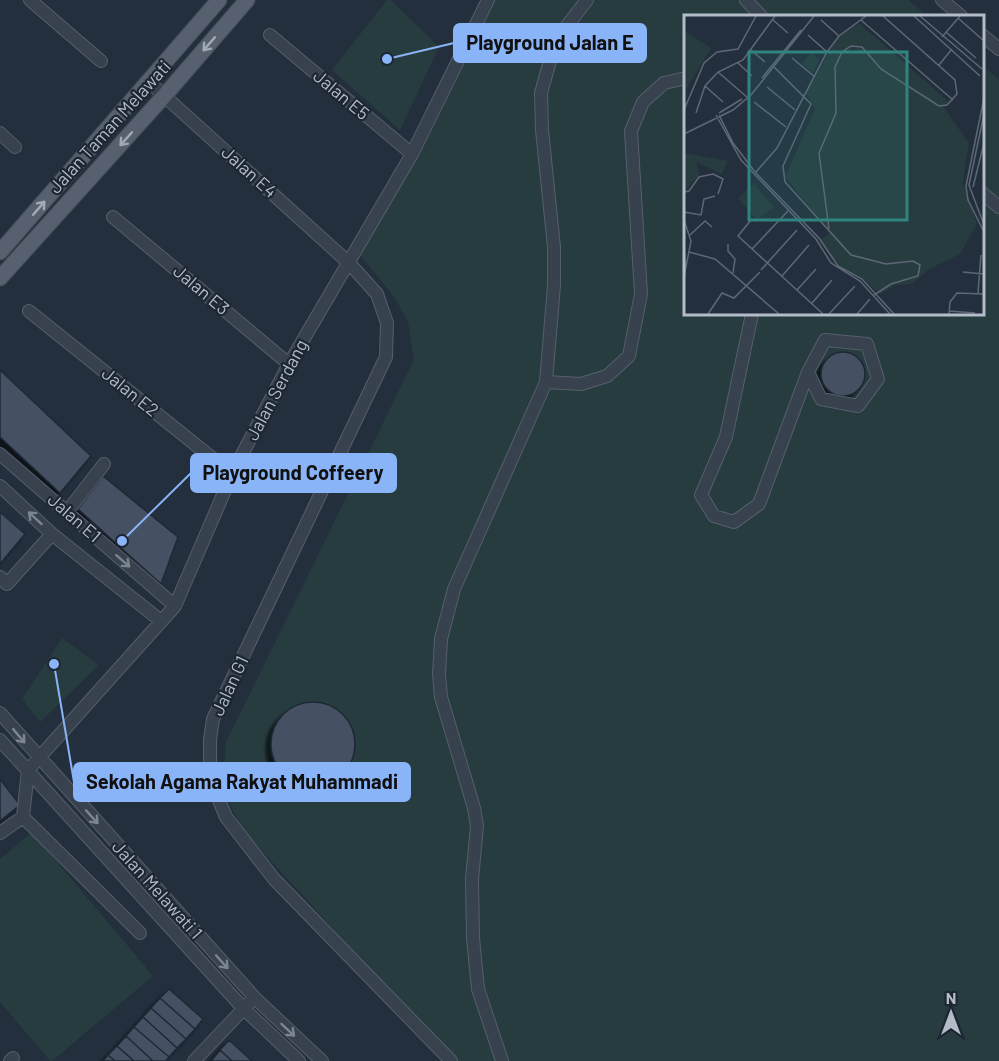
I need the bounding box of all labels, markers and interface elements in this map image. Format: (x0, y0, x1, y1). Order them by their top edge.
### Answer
inset map (684, 15, 984, 315)
callout: Playground Jalan E (454, 24, 646, 62)
text: Playground Jalan E (466, 30, 634, 54)
one-way arrow (202, 36, 216, 51)
street label: Jalan Taman Melawati (44, 55, 175, 197)
street label: Jalan E5 (309, 64, 374, 124)
one-way arrow (119, 131, 133, 146)
street label: Jalan E4 (217, 141, 282, 202)
one-way arrow (32, 200, 45, 216)
street label: Jalan E3 (169, 259, 234, 319)
street label: Jalan Serdang (240, 335, 312, 444)
street label: Jalan E2 (98, 362, 163, 421)
callout: Playground Coffeery (191, 454, 396, 492)
text: Playground Coffeery (203, 460, 383, 484)
street label: Jalan E1 (44, 488, 106, 546)
one-way arrow (27, 511, 42, 525)
one-way arrow (115, 554, 130, 568)
street label: Jalan G1 (206, 652, 252, 719)
one-way arrow (12, 728, 26, 743)
callout: Sekolah Agama Rakyat Muhammadi (74, 763, 410, 801)
text: Sekolah Agama Rakyat Muhammadi (86, 769, 398, 793)
one-way arrow (85, 810, 99, 825)
street label: Jalan Melawati 1 (108, 836, 208, 943)
one-way arrow (215, 954, 229, 969)
north arrow (921, 983, 981, 1043)
text: N (946, 988, 956, 1007)
one-way arrow (281, 1022, 296, 1037)

